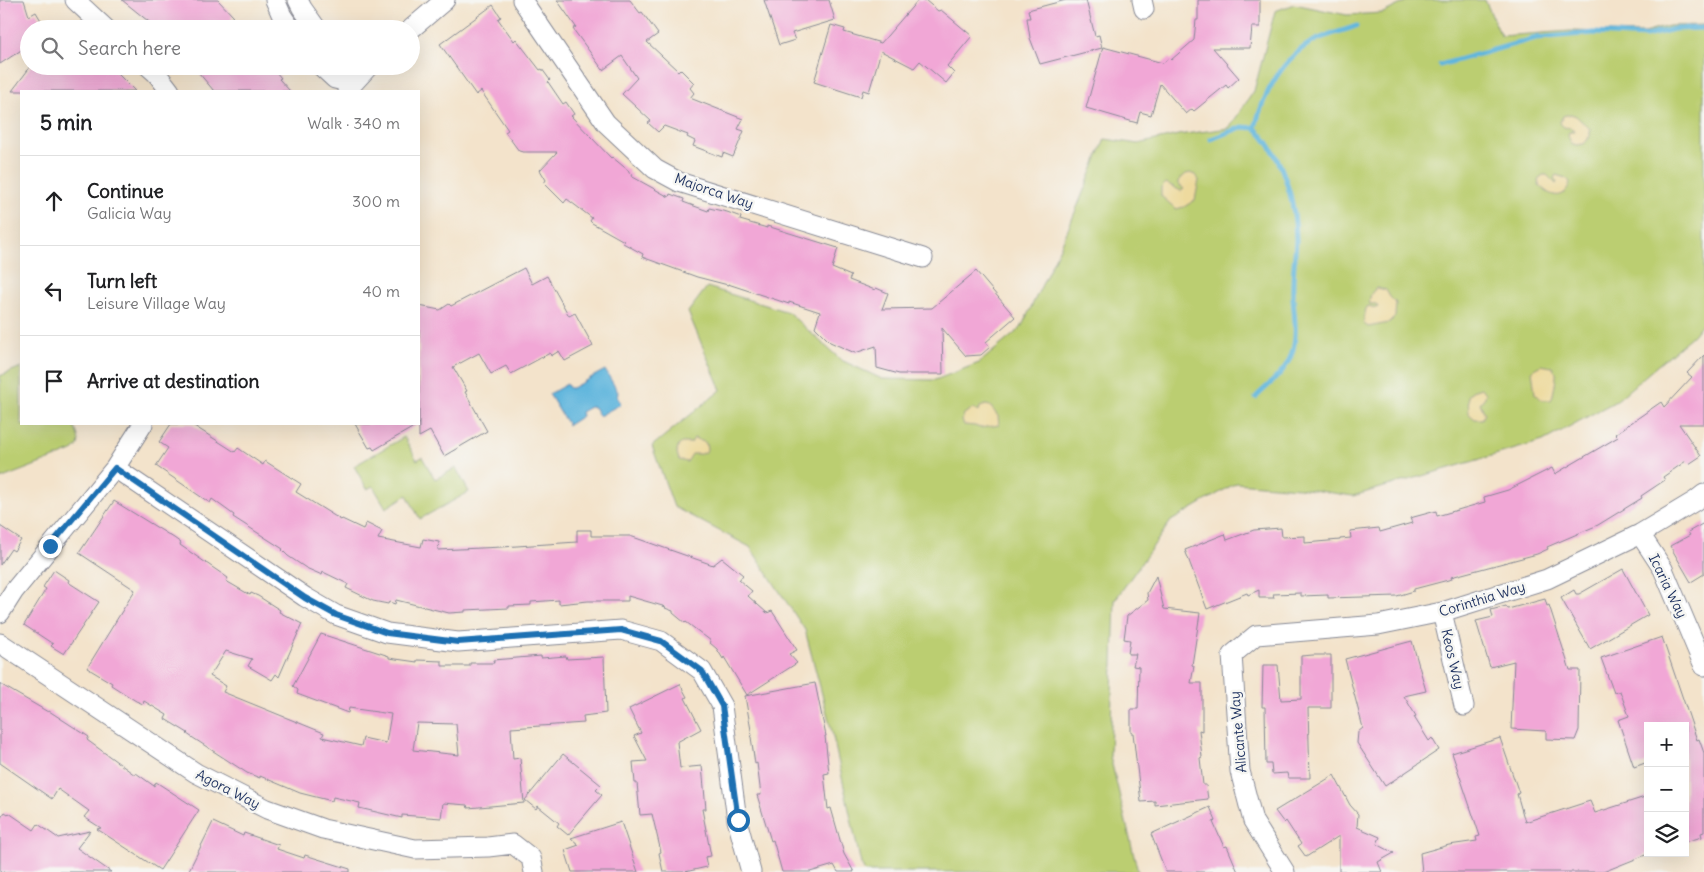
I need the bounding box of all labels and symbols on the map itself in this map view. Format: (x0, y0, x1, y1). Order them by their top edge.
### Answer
street label: Majorca Way (672, 169, 756, 213)
route end (39, 535, 62, 558)
street label: Icaria Way (1645, 551, 1691, 621)
street label: Corinthia Way (1437, 577, 1527, 621)
street label: Keos Way (1437, 627, 1469, 691)
street label: Alicante Way (1225, 690, 1251, 774)
street label: Agora Way (193, 765, 263, 813)
route start (727, 809, 750, 832)

